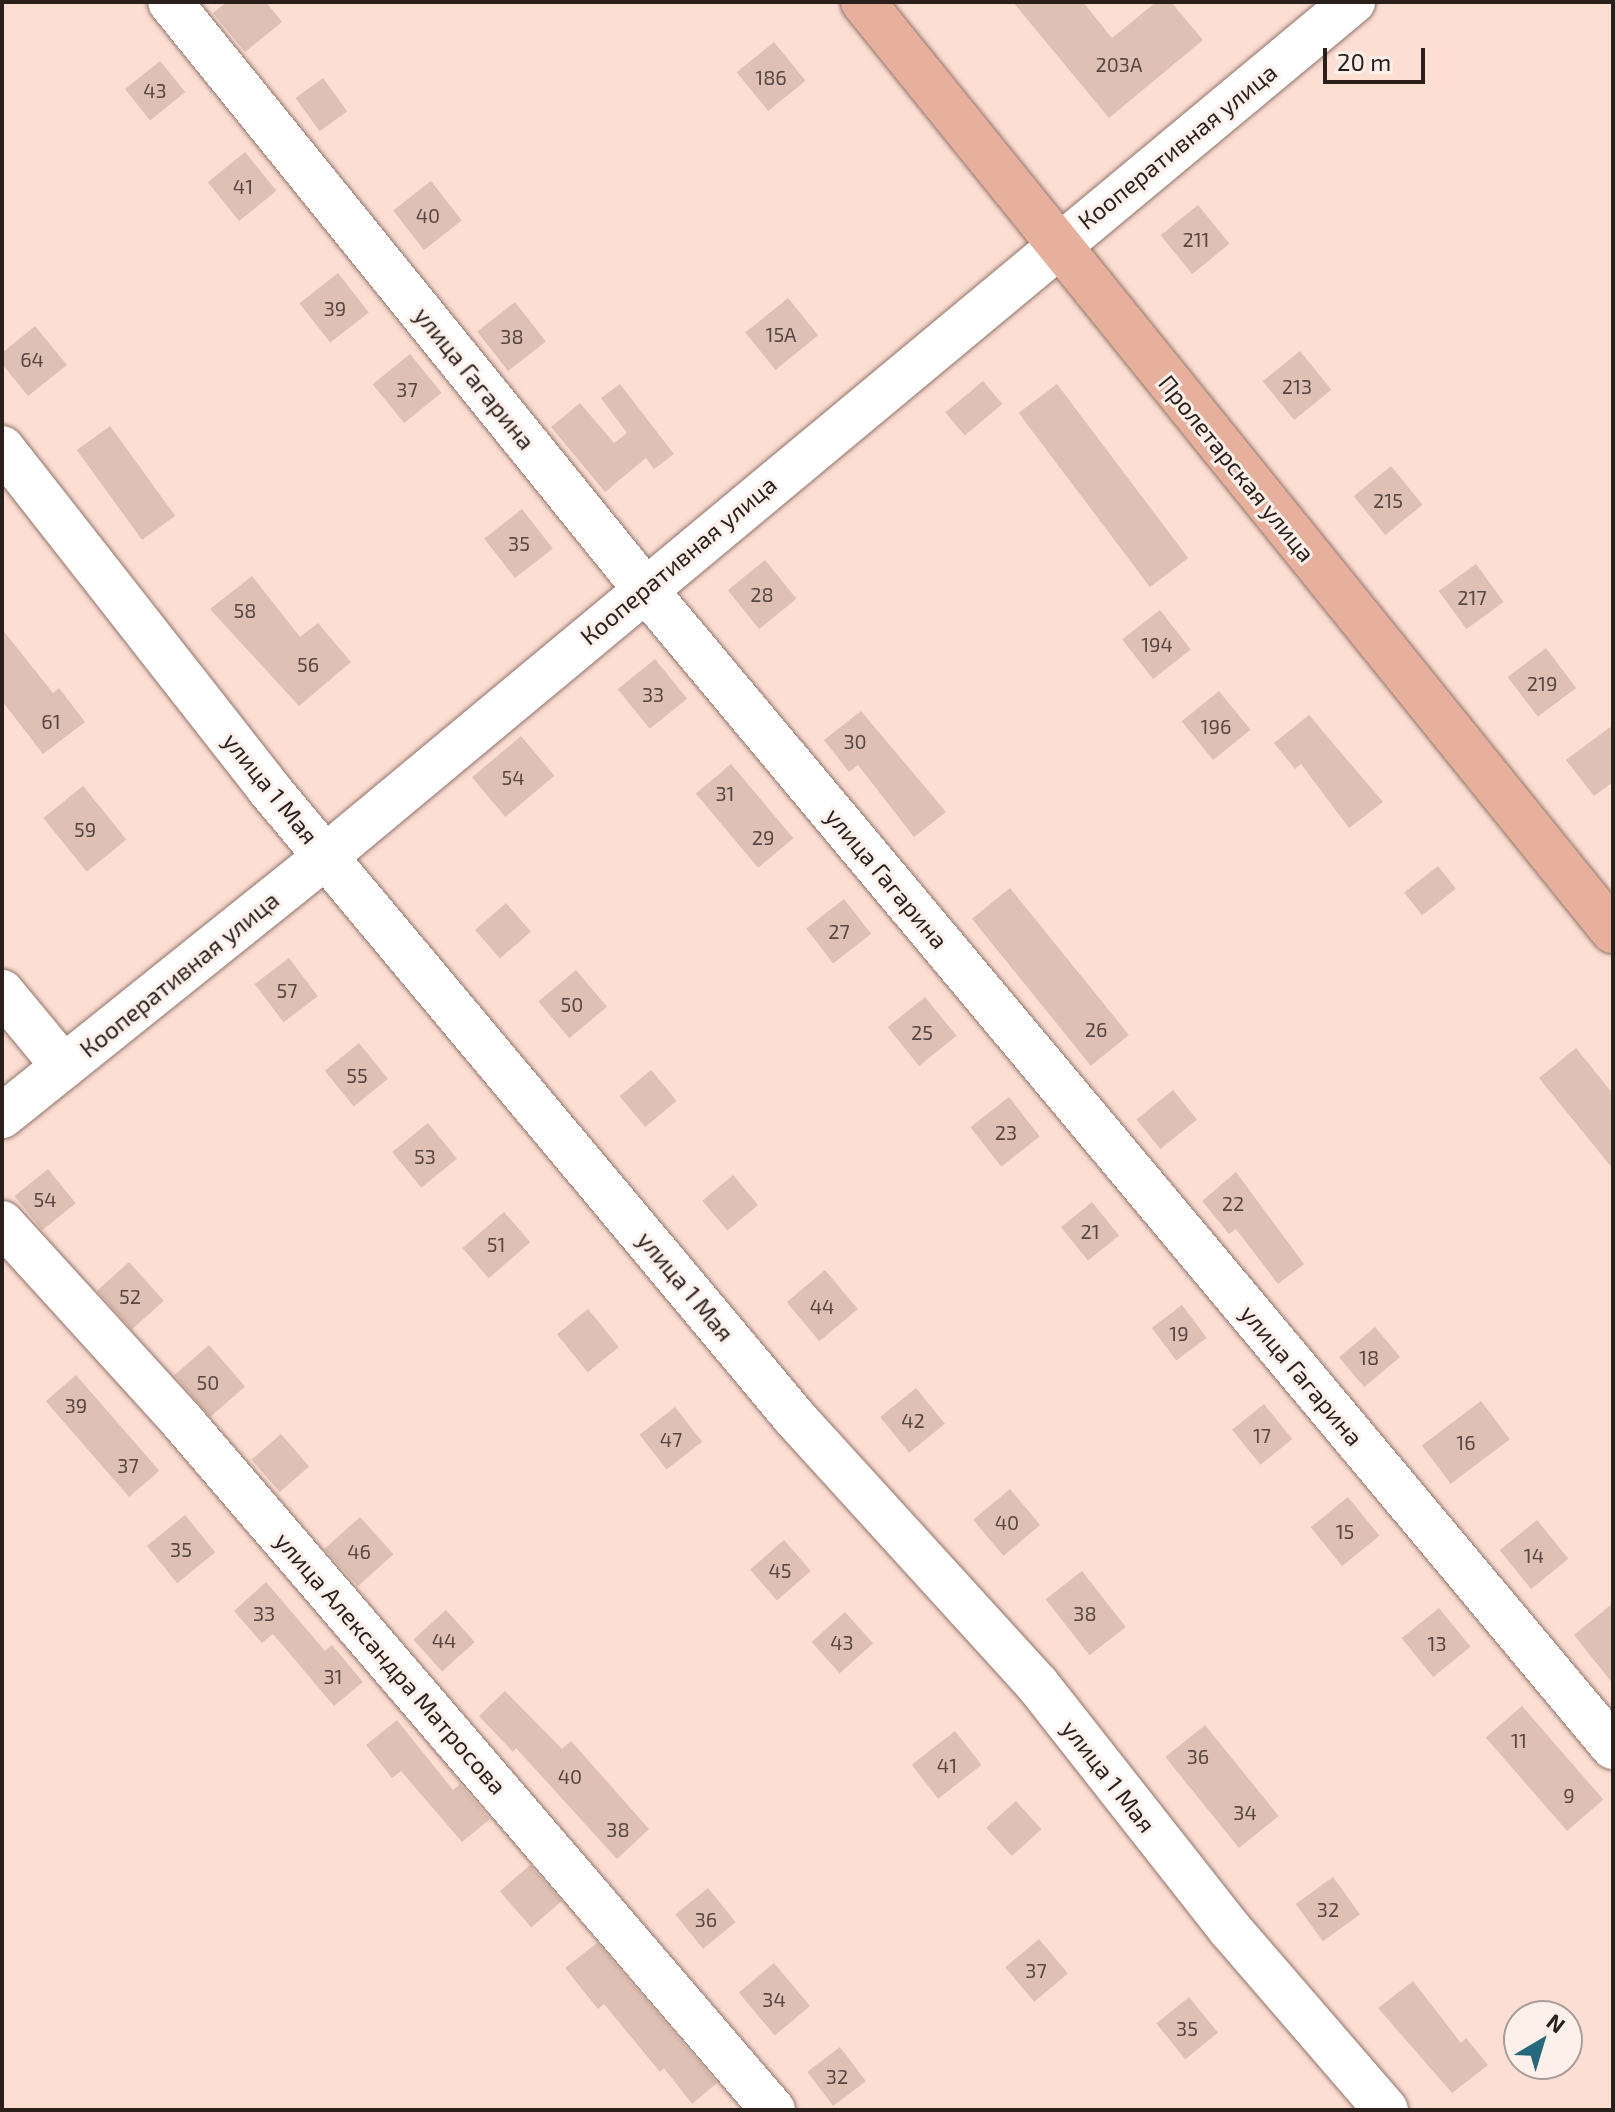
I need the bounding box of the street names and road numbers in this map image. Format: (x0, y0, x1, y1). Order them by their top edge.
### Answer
street label: Кооперативная улица (1072, 57, 1282, 235)
street label: улица Гагарина (409, 301, 541, 455)
street label: Пролетарская улица (1153, 369, 1321, 567)
street label: Кооперативная улица (574, 469, 782, 651)
street label: улица 1 Мая (217, 727, 325, 849)
street label: улица Гагарина (820, 802, 954, 954)
street label: Кооперативная улица (74, 885, 284, 1063)
street label: улица 1 Мая (632, 1225, 740, 1347)
street label: улица Гагарина (1235, 1299, 1369, 1451)
street label: улица Александра Матросова (269, 1526, 513, 1800)
street label: улица 1 Мая (1056, 1714, 1162, 1838)

